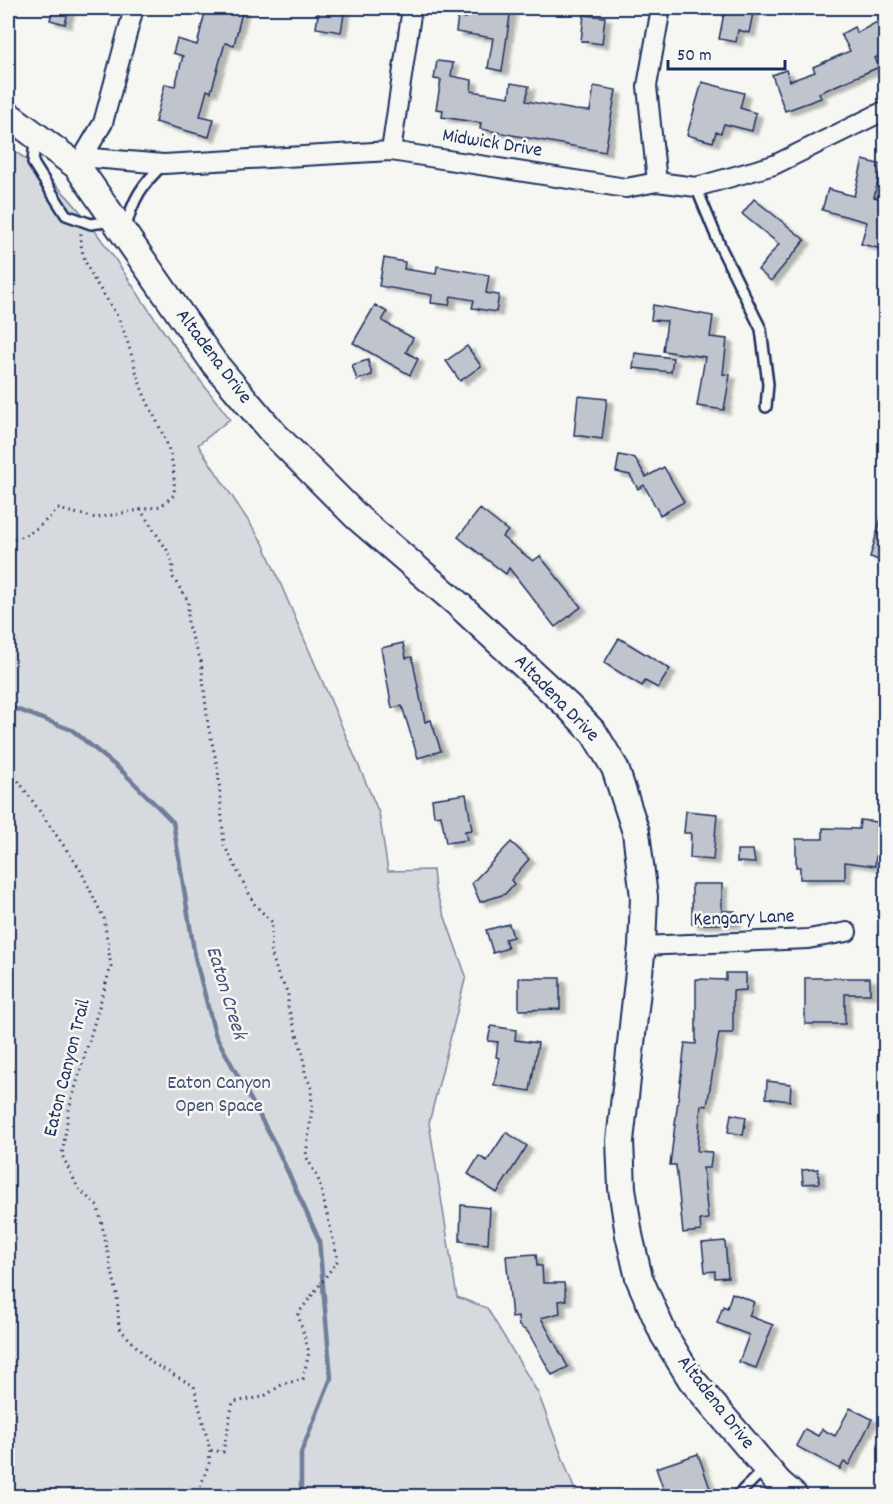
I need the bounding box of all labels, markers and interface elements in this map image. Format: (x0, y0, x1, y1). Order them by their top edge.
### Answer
scale bar (668, 33, 785, 71)
text: 50 m (677, 44, 712, 69)
street label: Midwick Drive (440, 122, 544, 166)
street label: Altadena Drive (168, 304, 258, 410)
street label: Altadena Drive (507, 649, 605, 749)
street label: Kengary Lane (693, 903, 795, 935)
water label: Eaton Creek (197, 943, 254, 1046)
street label: Eaton Canyon Trail (37, 996, 99, 1140)
park label: Eaton Canyon Open Space (167, 1070, 271, 1121)
street label: Altadena Drive (669, 1350, 761, 1456)

